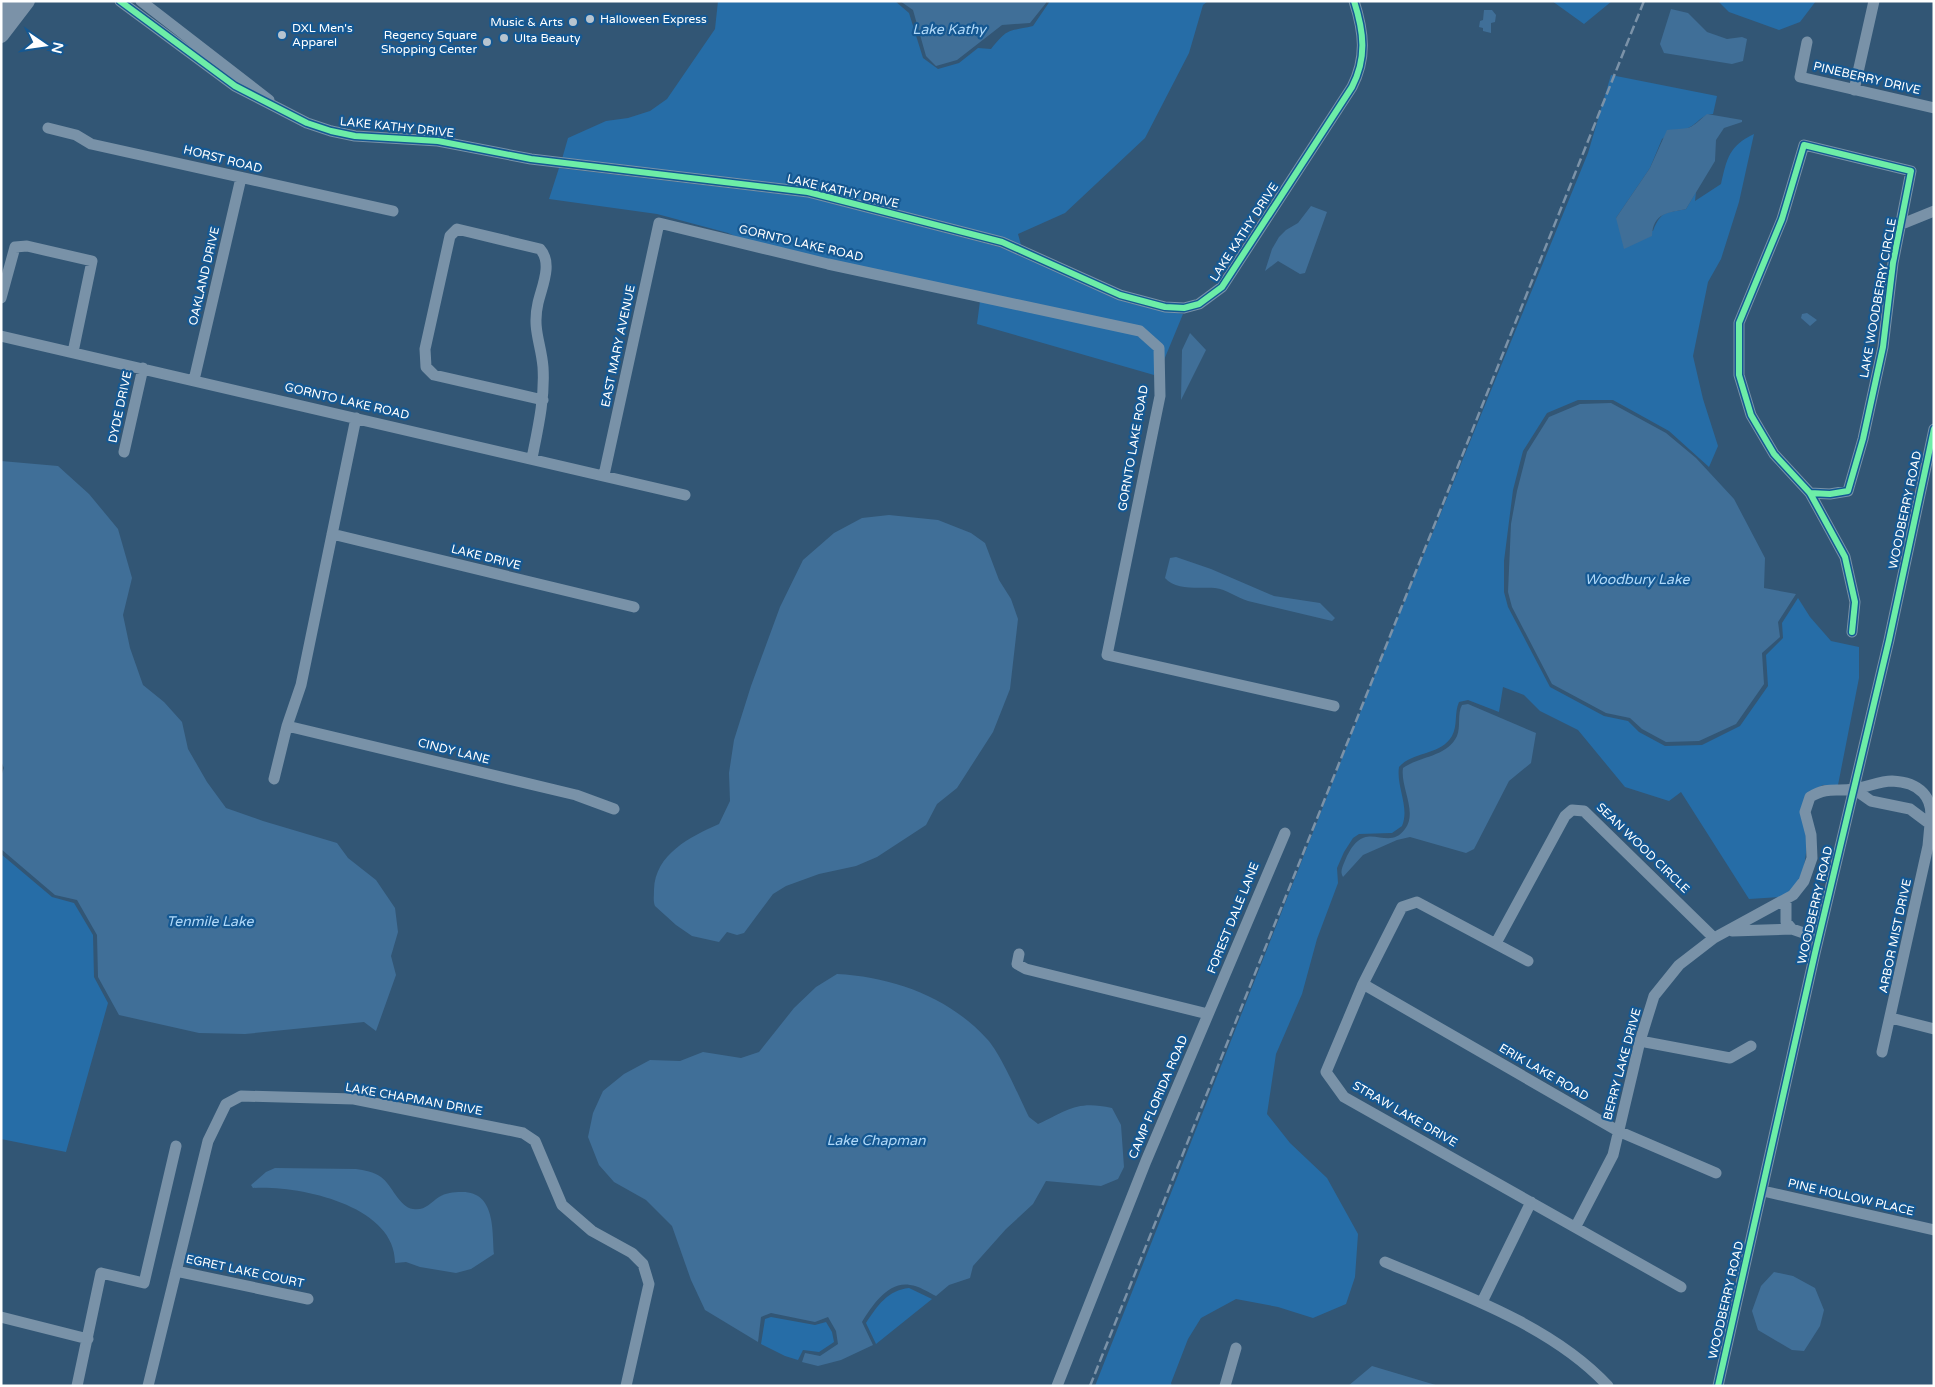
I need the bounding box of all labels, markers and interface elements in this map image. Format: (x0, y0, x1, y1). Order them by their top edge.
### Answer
place label: Halloween Express (600, 12, 707, 26)
marker: Halloween Express (584, 13, 596, 25)
place label: Music & Arts (490, 15, 563, 29)
marker: Music & Arts (567, 16, 579, 28)
north arrow (20, 20, 70, 70)
place label: DXL Men's Apparel (292, 21, 353, 49)
water label: Lake Kathy (912, 21, 987, 38)
place label: Regency Square Shopping Center (381, 28, 477, 56)
marker: DXL Men's Apparel (276, 29, 288, 41)
place label: Ulta Beauty (514, 31, 581, 45)
marker: Ulta Beauty (498, 32, 510, 44)
marker: Regency Square Shopping Center (481, 36, 493, 48)
text: N (48, 40, 67, 55)
street label: PINEBERRY DRIVE (1812, 59, 1922, 97)
street label: LAKE KATHY DRIVE (339, 114, 455, 140)
street label: HORST ROAD (182, 142, 264, 176)
street label: LAKE KATHY DRIVE (786, 171, 901, 211)
street label: LAKE KATHY DRIVE (1207, 180, 1281, 284)
street label: LAKE WOODBERRY CIRCLE (1857, 217, 1899, 379)
street label: GORNTO LAKE ROAD (737, 222, 865, 264)
street label: OAKLAND DRIVE (186, 225, 222, 327)
street label: EAST MARY AVENUE (598, 283, 638, 408)
street label: DYDE DRIVE (106, 369, 135, 444)
street label: GORNTO LAKE ROAD (283, 380, 411, 422)
street label: GORNTO LAKE ROAD (1115, 384, 1151, 512)
street label: WOODBERRY ROAD (1886, 450, 1924, 570)
street label: LAKE DRIVE (450, 542, 523, 573)
water label: Woodbury Lake (1585, 571, 1690, 588)
street label: CINDY LANE (417, 735, 492, 767)
street label: SEAN WOOD CIRCLE (1594, 800, 1693, 896)
street label: WOODBERRY ROAD (1795, 845, 1835, 965)
street label: FOREST DALE LANE (1204, 860, 1262, 976)
street label: ARBOR MIST DRIVE (1876, 877, 1914, 994)
water label: Tenmile Lake (167, 913, 254, 930)
street label: BERRY LAKE DRIVE (1600, 1006, 1644, 1121)
street label: CAMP FLORIDA ROAD (1126, 1033, 1190, 1161)
street label: ERIK LAKE ROAD (1497, 1041, 1591, 1103)
street label: STRAW LAKE DRIVE (1350, 1078, 1460, 1150)
street label: LAKE CHAPMAN DRIVE (344, 1080, 484, 1118)
water label: Lake Chapman (826, 1132, 926, 1149)
street label: PINE HOLLOW PLACE (1787, 1176, 1916, 1218)
street label: WOODBERRY ROAD (1706, 1240, 1746, 1360)
street label: EGRET LAKE COURT (185, 1252, 306, 1291)

